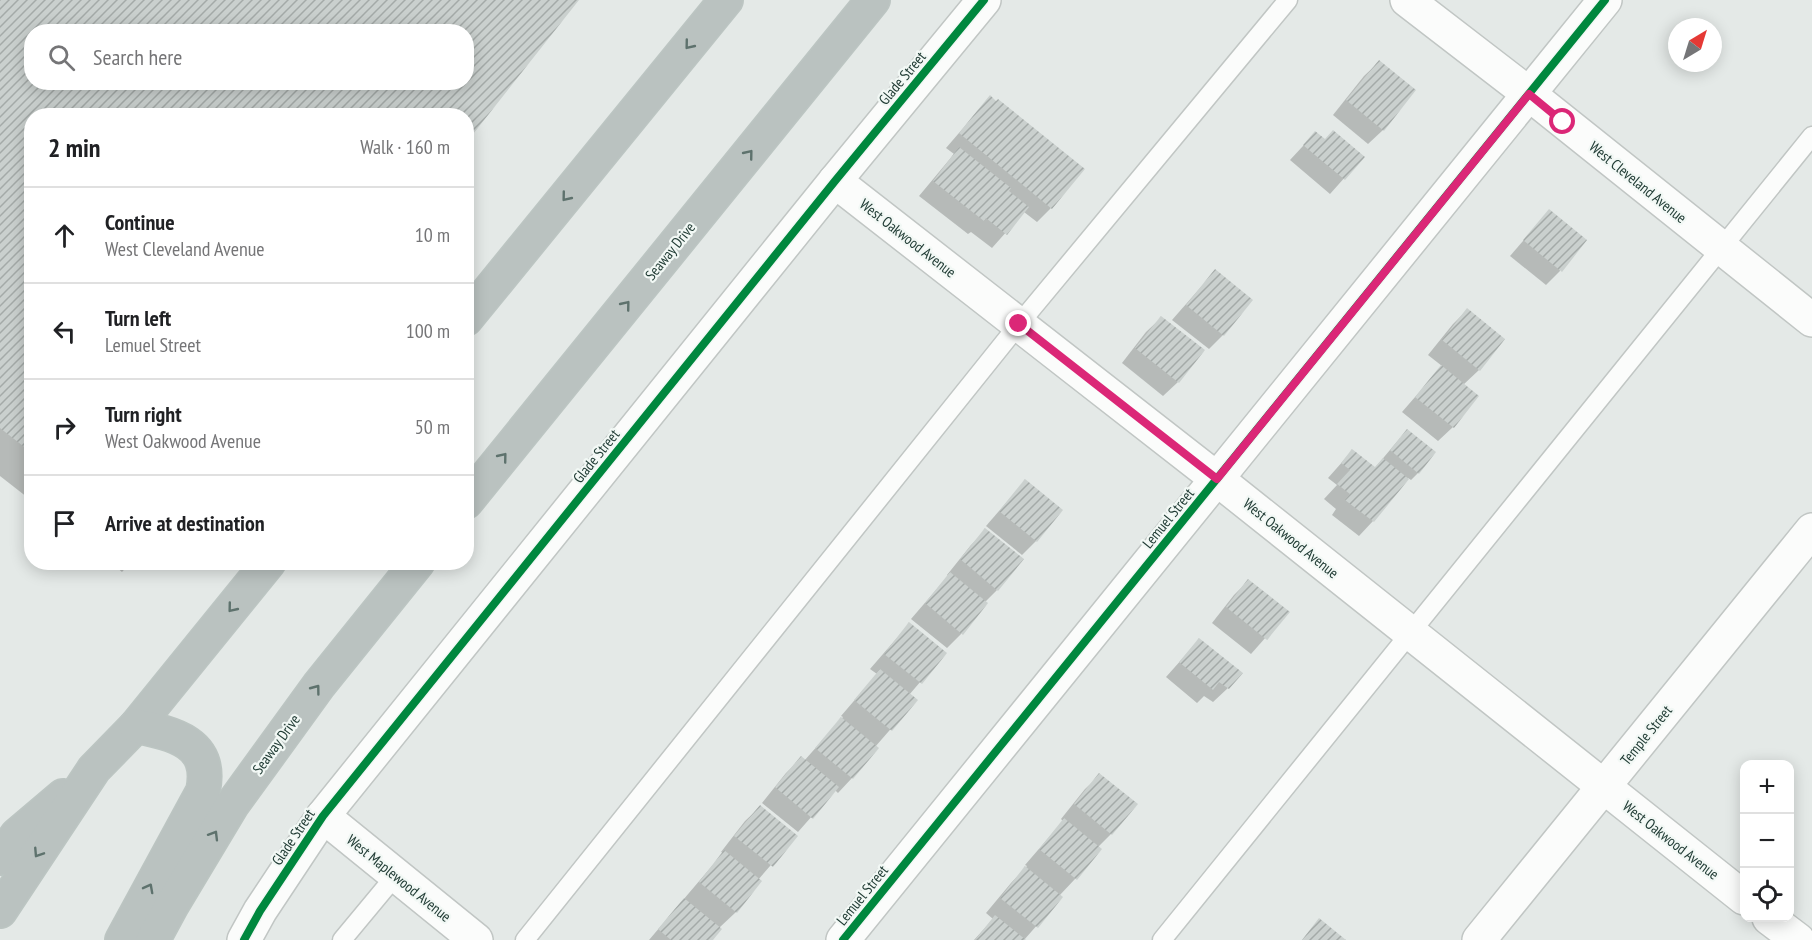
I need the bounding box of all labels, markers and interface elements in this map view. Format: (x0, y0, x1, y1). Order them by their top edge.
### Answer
north arrow (1668, 18, 1722, 72)
search box (24, 24, 474, 90)
one-way arrow (685, 39, 696, 50)
icon: search (45, 41, 78, 74)
text: Search here (93, 43, 182, 71)
street label: Glade Street (874, 47, 930, 109)
route start (1549, 108, 1575, 134)
text: 2 min (48, 131, 101, 164)
text: Walk · 160 m (360, 134, 450, 160)
street label: West Cleveland Avenue (1586, 137, 1690, 227)
one-way arrow (741, 149, 752, 160)
one-way arrow (562, 190, 573, 201)
street label: West Oakwood Avenue (856, 194, 960, 282)
text: Continue (105, 208, 175, 236)
street label: Seaway Drive (641, 218, 699, 284)
icon: ahead (48, 219, 81, 252)
text: 10 m (415, 222, 450, 248)
text: West Cleveland Avenue (105, 236, 265, 262)
one-way arrow (619, 301, 630, 312)
text: Turn left (105, 304, 171, 332)
route end (1005, 310, 1031, 336)
icon: left (48, 315, 81, 348)
text: 100 m (406, 318, 450, 344)
text: Lemuel Street (105, 332, 201, 358)
text: Turn right (105, 400, 182, 428)
icon: right (48, 411, 81, 444)
text: 50 m (415, 414, 450, 440)
street label: Glade Street (569, 425, 623, 487)
text: West Oakwood Avenue (105, 428, 261, 454)
one-way arrow (496, 453, 507, 464)
street label: Lemuel Street (1138, 484, 1198, 552)
street label: West Oakwood Avenue (1240, 494, 1342, 582)
icon: arrive (48, 507, 81, 540)
text: Arrive at destination (105, 509, 265, 537)
one-way arrow (228, 601, 239, 612)
one-way arrow (308, 685, 319, 696)
street label: Temple Street (1616, 701, 1676, 769)
street label: Seaway Drive (248, 710, 304, 778)
map controls (1740, 760, 1794, 922)
button: + (1740, 760, 1794, 814)
street label: West Oakwood Avenue (1619, 796, 1723, 884)
street label: Glade Street (267, 805, 319, 869)
button: − (1740, 814, 1794, 868)
street label: West Maplewood Avenue (343, 830, 455, 926)
one-way arrow (207, 831, 218, 841)
one-way arrow (34, 847, 46, 857)
street label: Lemuel Street (832, 861, 892, 929)
button: locate (1740, 868, 1794, 922)
one-way arrow (142, 884, 153, 894)

